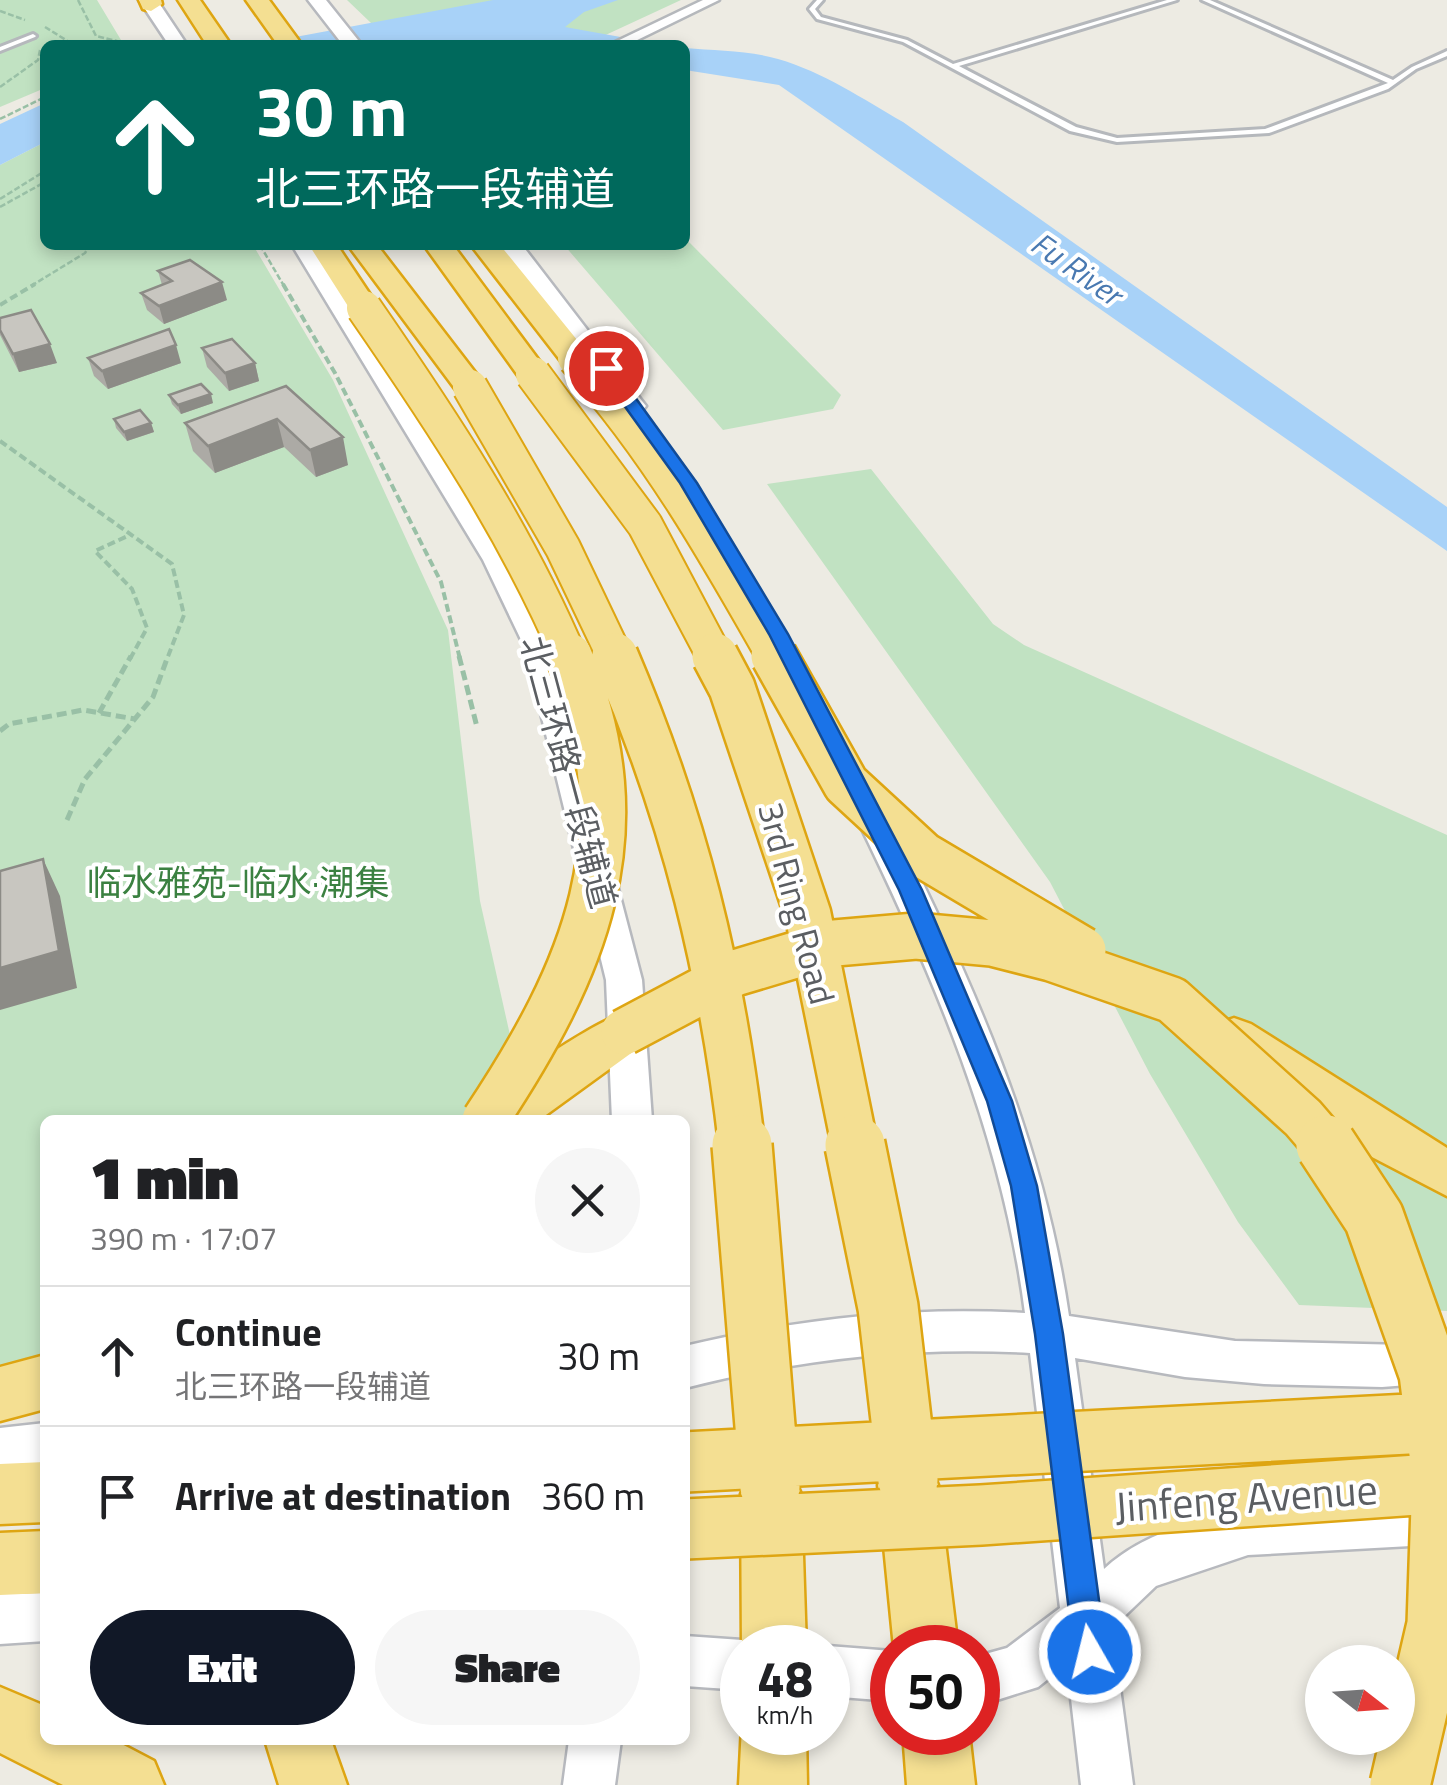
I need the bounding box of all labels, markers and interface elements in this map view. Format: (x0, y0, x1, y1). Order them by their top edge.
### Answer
text: 30 m (255, 57, 408, 163)
icon: ahead (90, 80, 220, 210)
text: 北三环路一段辅道 (255, 154, 615, 222)
water label: Fu River (1022, 219, 1136, 319)
pin (564, 326, 649, 411)
icon: arrive (579, 341, 634, 396)
street label: 北三环路一段辅道 (507, 630, 631, 914)
street label: 3rd Ring Road (744, 796, 850, 1010)
park label: 临水雅苑-临水·潮集 (87, 855, 389, 909)
text: 1 min (90, 1131, 239, 1222)
button: close (535, 1148, 640, 1253)
text: 390 m · 17:07 (90, 1214, 277, 1262)
text: Continue (175, 1303, 322, 1361)
text: 30 m (557, 1327, 640, 1385)
icon: ahead (90, 1329, 145, 1384)
text: 北三环路一段辅道 (175, 1362, 431, 1410)
street label: Jinfeng Avenue (1112, 1456, 1380, 1538)
text: Arrive at destination (175, 1467, 511, 1525)
text: 360 m (541, 1467, 645, 1525)
icon: arrive (90, 1469, 145, 1524)
position arrow (1038, 1600, 1142, 1704)
button: Exit (90, 1610, 355, 1725)
button: Share (375, 1610, 640, 1725)
speed limit sign: 50 (870, 1625, 1000, 1755)
text: 48 (757, 1640, 813, 1716)
north arrow (1305, 1645, 1415, 1755)
map controls (1305, 1645, 1415, 1755)
text: km/h (757, 1696, 813, 1734)

